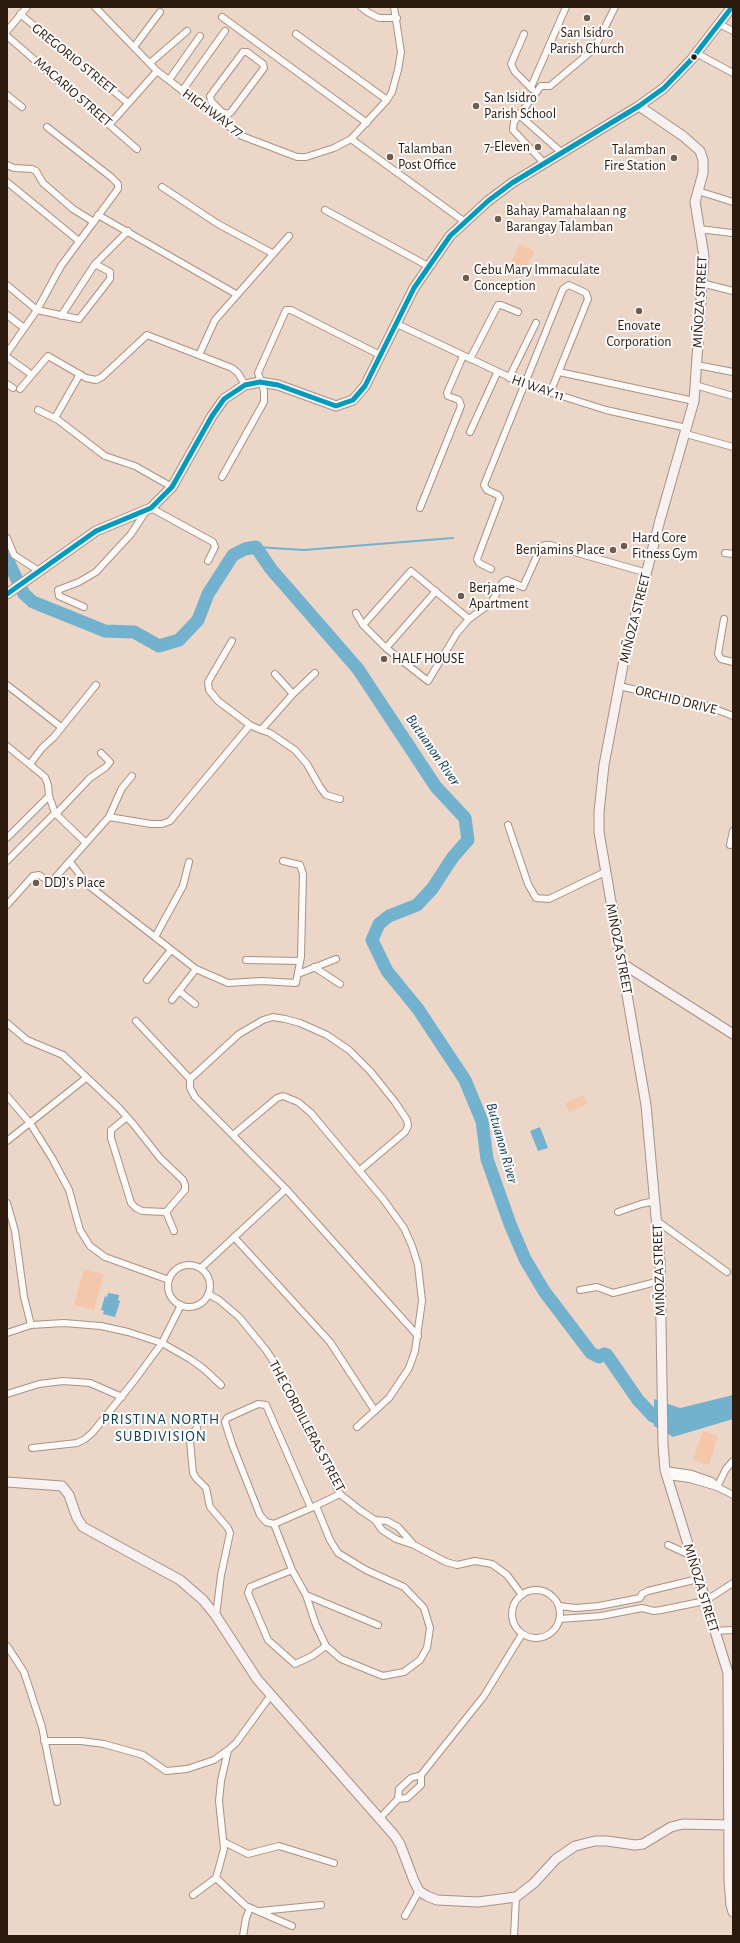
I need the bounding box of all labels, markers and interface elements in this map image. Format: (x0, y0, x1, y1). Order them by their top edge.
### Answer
marker: San Isidro Parish Church (582, 13, 592, 23)
street label: GREGORIO STREET (28, 20, 120, 98)
place label: San Isidro Parish Church (550, 25, 624, 58)
unlabelled marker (689, 52, 699, 62)
street label: MACARIO STREET (30, 53, 116, 131)
street label: HIGHWAY 77 (179, 85, 247, 141)
place label: San Isidro Parish School (484, 90, 556, 122)
marker: San Isidro Parish School (471, 101, 481, 111)
place label: 7-Eleven (484, 139, 530, 155)
place label: Talamban Post Office (398, 141, 456, 174)
marker: 7-Eleven (533, 142, 543, 152)
place label: Talamban Fire Station (604, 142, 666, 174)
marker: Talamban Post Office (385, 152, 395, 162)
marker: Talamban Fire Station (669, 153, 679, 163)
place label: Bahay Pamahalaan ng Barangay Talamban (506, 203, 626, 236)
marker: Bahay Pamahalaan ng Barangay Talamban (493, 214, 503, 224)
street label: MIÑOZA STREET (689, 256, 711, 348)
place label: Cebu Mary Immaculate Conception (474, 262, 600, 294)
marker: Cebu Mary Immaculate Conception (461, 273, 471, 283)
marker: Enovate Corporation (634, 306, 644, 316)
place label: Enovate Corporation (607, 318, 671, 350)
street label: HI WAY 11 (509, 371, 567, 405)
place label: Hard Core Fitness Gym (632, 530, 698, 562)
marker: Hard Core Fitness Gym (619, 541, 629, 551)
place label: Benjamins Place (516, 542, 605, 558)
marker: Benjamins Place (608, 545, 618, 555)
street label: MIÑOZA STREET (616, 571, 654, 665)
place label: Berjame Apartment (469, 580, 529, 612)
marker: Berjame Apartment (456, 591, 466, 601)
place label: HALF HOUSE (392, 651, 464, 667)
marker: HALF HOUSE (379, 654, 389, 664)
street label: ORCHID DRIVE (633, 682, 719, 718)
water label: Butuanon River (402, 711, 464, 789)
place label: DDJ’s Place (44, 875, 105, 891)
marker: DDJ’s Place (31, 878, 41, 888)
street label: MIÑOZA STREET (602, 902, 636, 996)
water label: Butuanon River (482, 1100, 522, 1186)
street label: MIÑOZA STREET (649, 1224, 669, 1316)
street label: THE CORDILLERAS STREET (265, 1357, 349, 1495)
district label: PRISTINA NORTH SUBDIVISION (102, 1410, 220, 1445)
street label: MIÑOZA STREET (679, 1541, 723, 1635)

